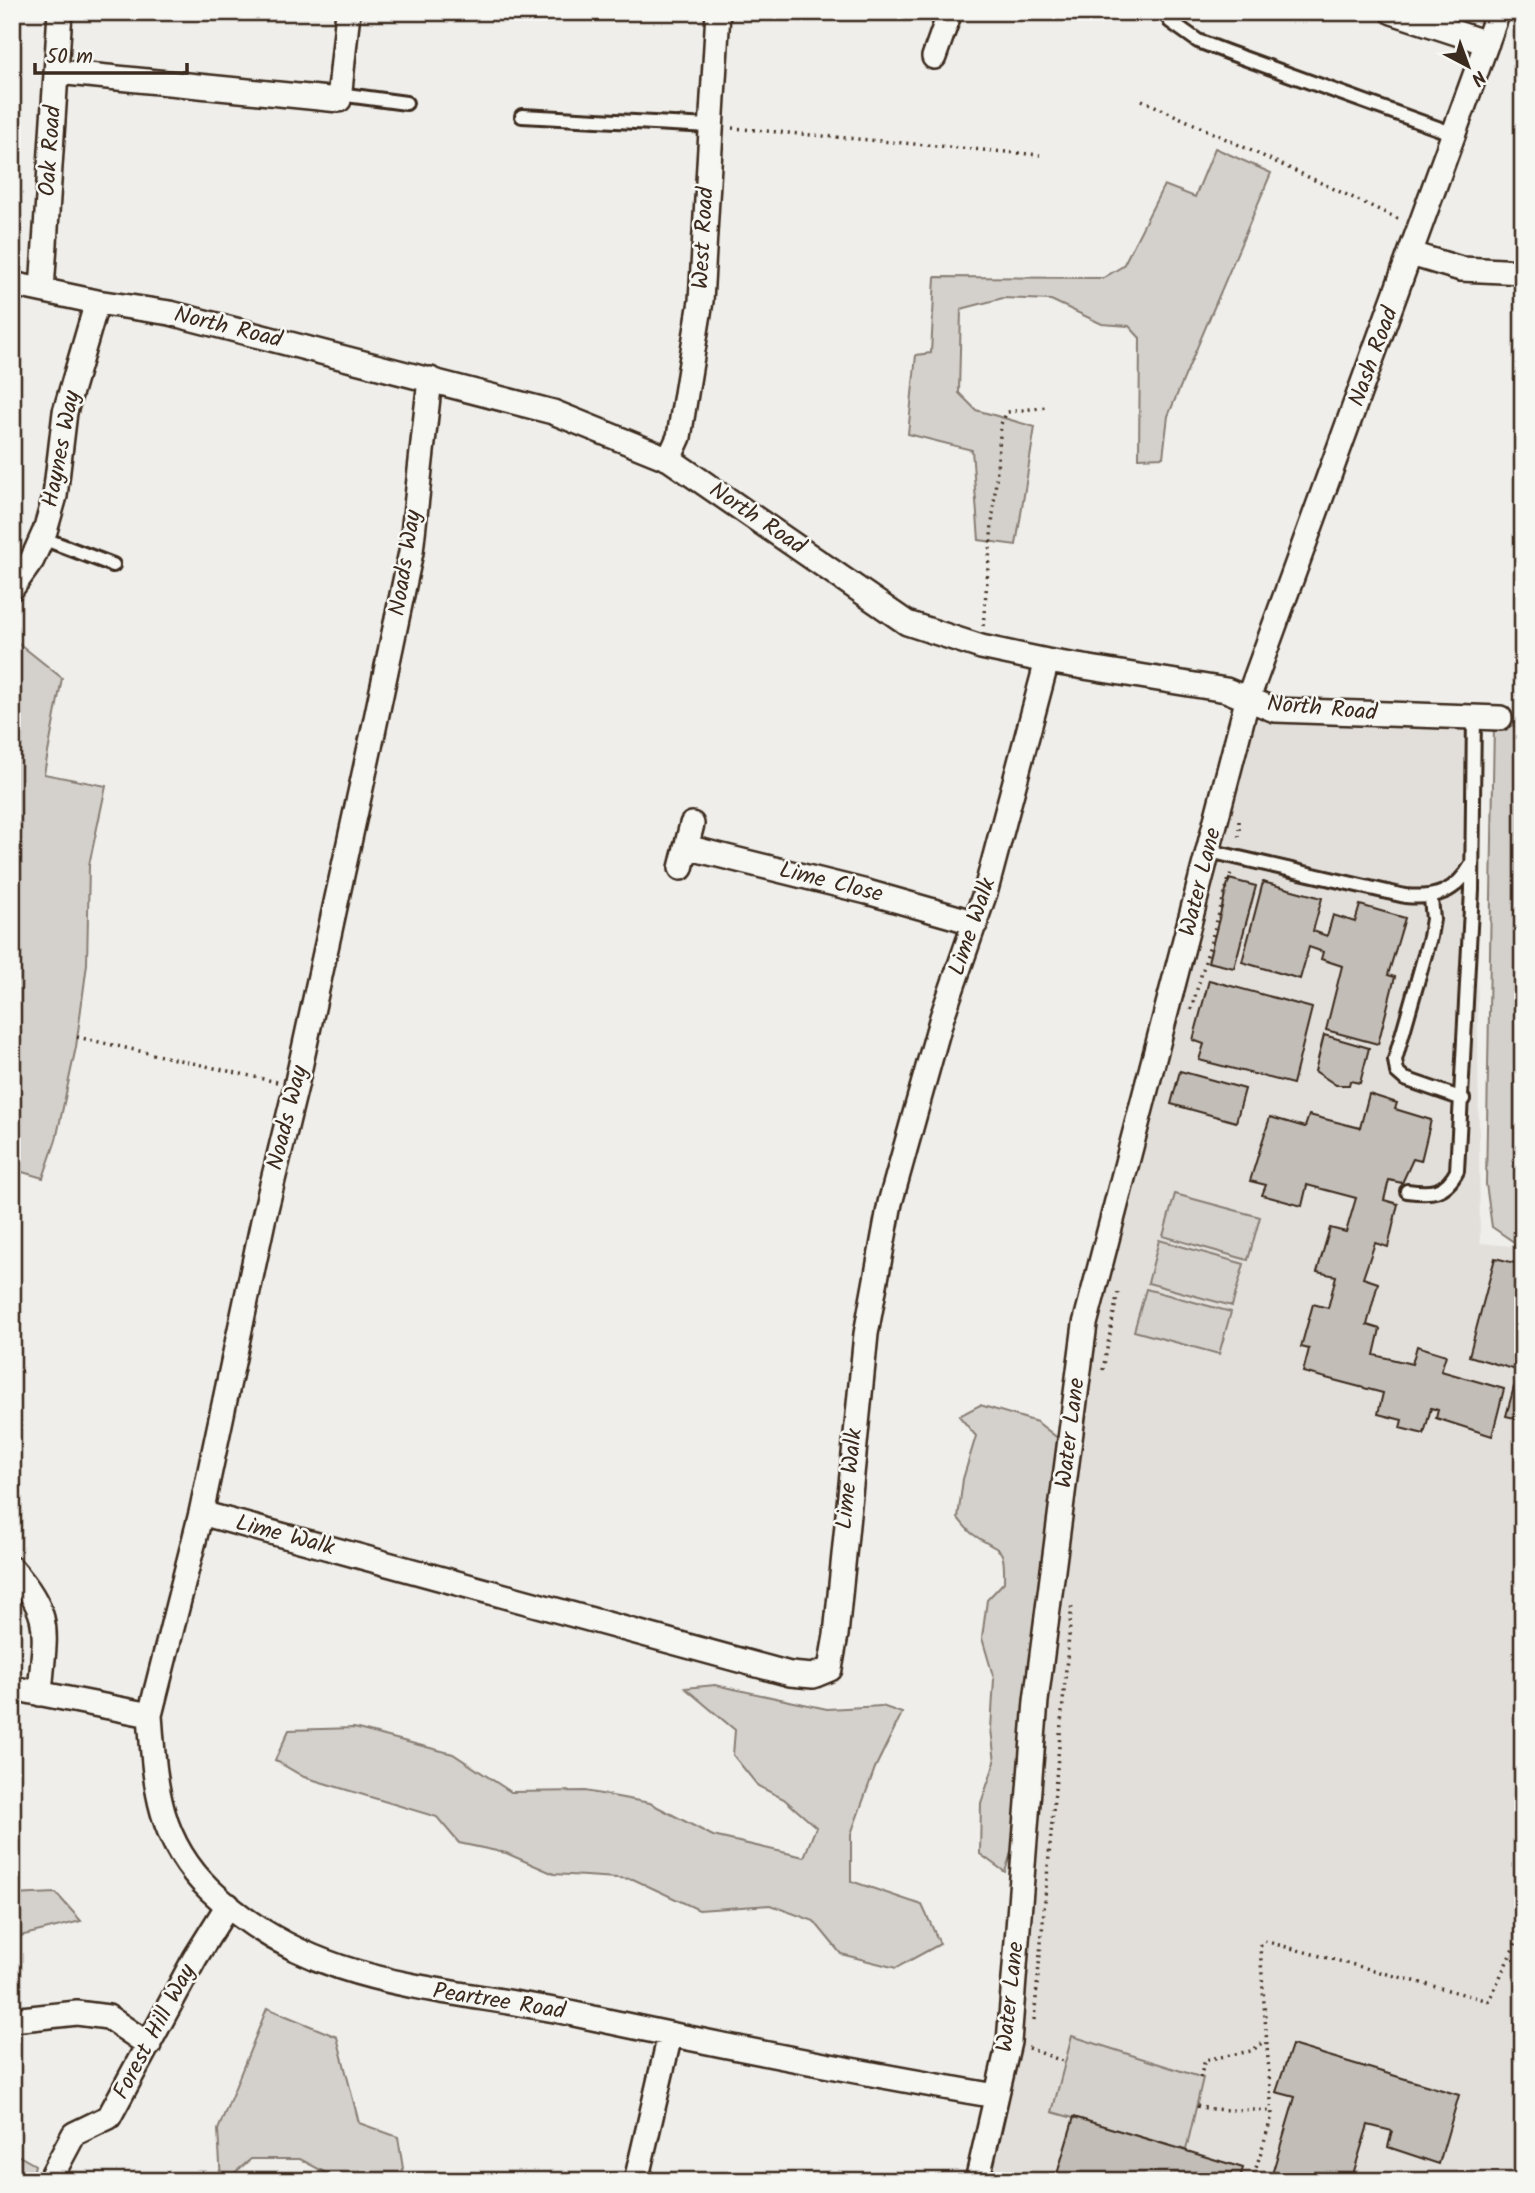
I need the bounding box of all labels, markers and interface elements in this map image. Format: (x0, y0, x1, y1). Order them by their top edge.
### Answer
scale bar (35, 32, 187, 76)
north arrow (1434, 32, 1504, 102)
text: 50 m (46, 41, 93, 74)
text: N (1463, 62, 1492, 93)
street label: Oak Road (30, 104, 72, 198)
street label: West Road (683, 185, 725, 290)
street label: North Road (170, 297, 286, 359)
street label: Nash Road (1339, 302, 1409, 412)
street label: Haynes Way (33, 387, 91, 510)
street label: North Road (701, 473, 813, 565)
street label: Noads Way (380, 507, 432, 619)
street label: North Road (1266, 686, 1379, 732)
street label: Water Lane (1170, 824, 1232, 940)
street label: Lime Close (775, 853, 887, 913)
street label: Lime Walk (940, 873, 1007, 981)
street label: Noads Way (258, 1062, 318, 1174)
street label: Water Lane (1046, 1376, 1096, 1490)
street label: Lime Walk (827, 1427, 873, 1531)
street label: Lime Walk (232, 1506, 339, 1567)
street label: Water Lane (987, 1940, 1035, 2054)
street label: Forest Hill Way (104, 1957, 206, 2106)
street label: Peartree Road (430, 1974, 568, 2030)

